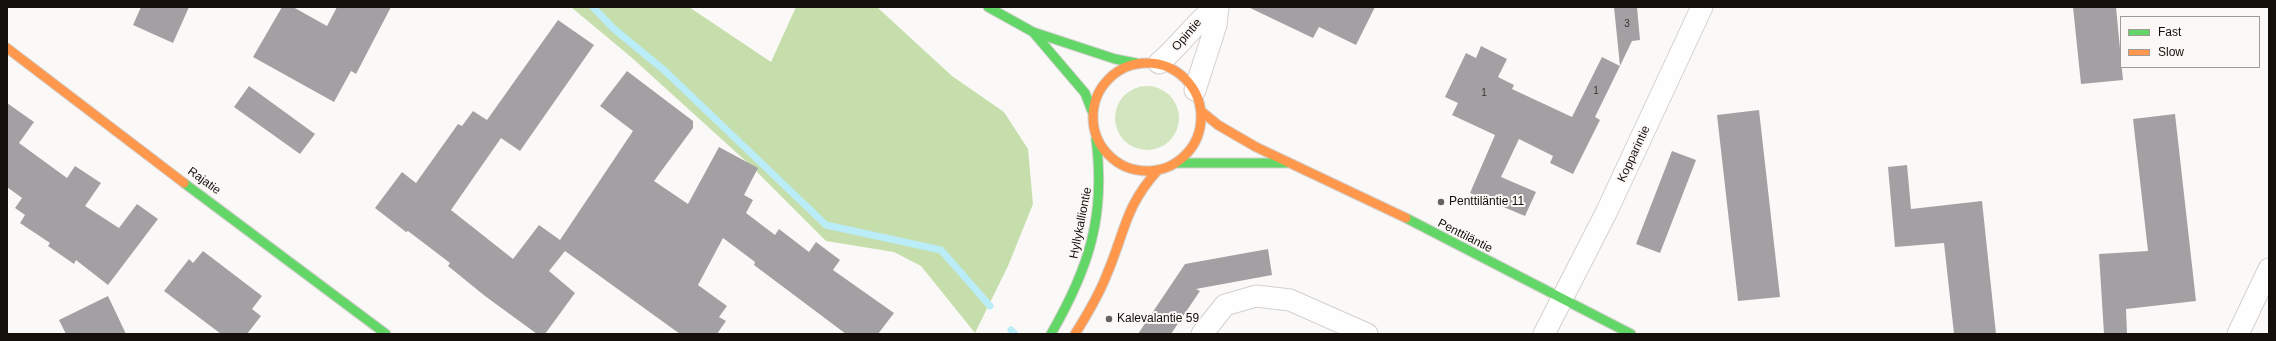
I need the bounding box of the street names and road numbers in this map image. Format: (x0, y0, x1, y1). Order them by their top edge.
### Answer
street label: Opintie (1169, 16, 1205, 54)
street label: Kopparintie (1615, 123, 1653, 185)
street label: Rajatie (185, 164, 223, 198)
street label: Hyllykalliontie (1067, 186, 1095, 260)
street label: Penttiläntie (1435, 216, 1495, 256)

